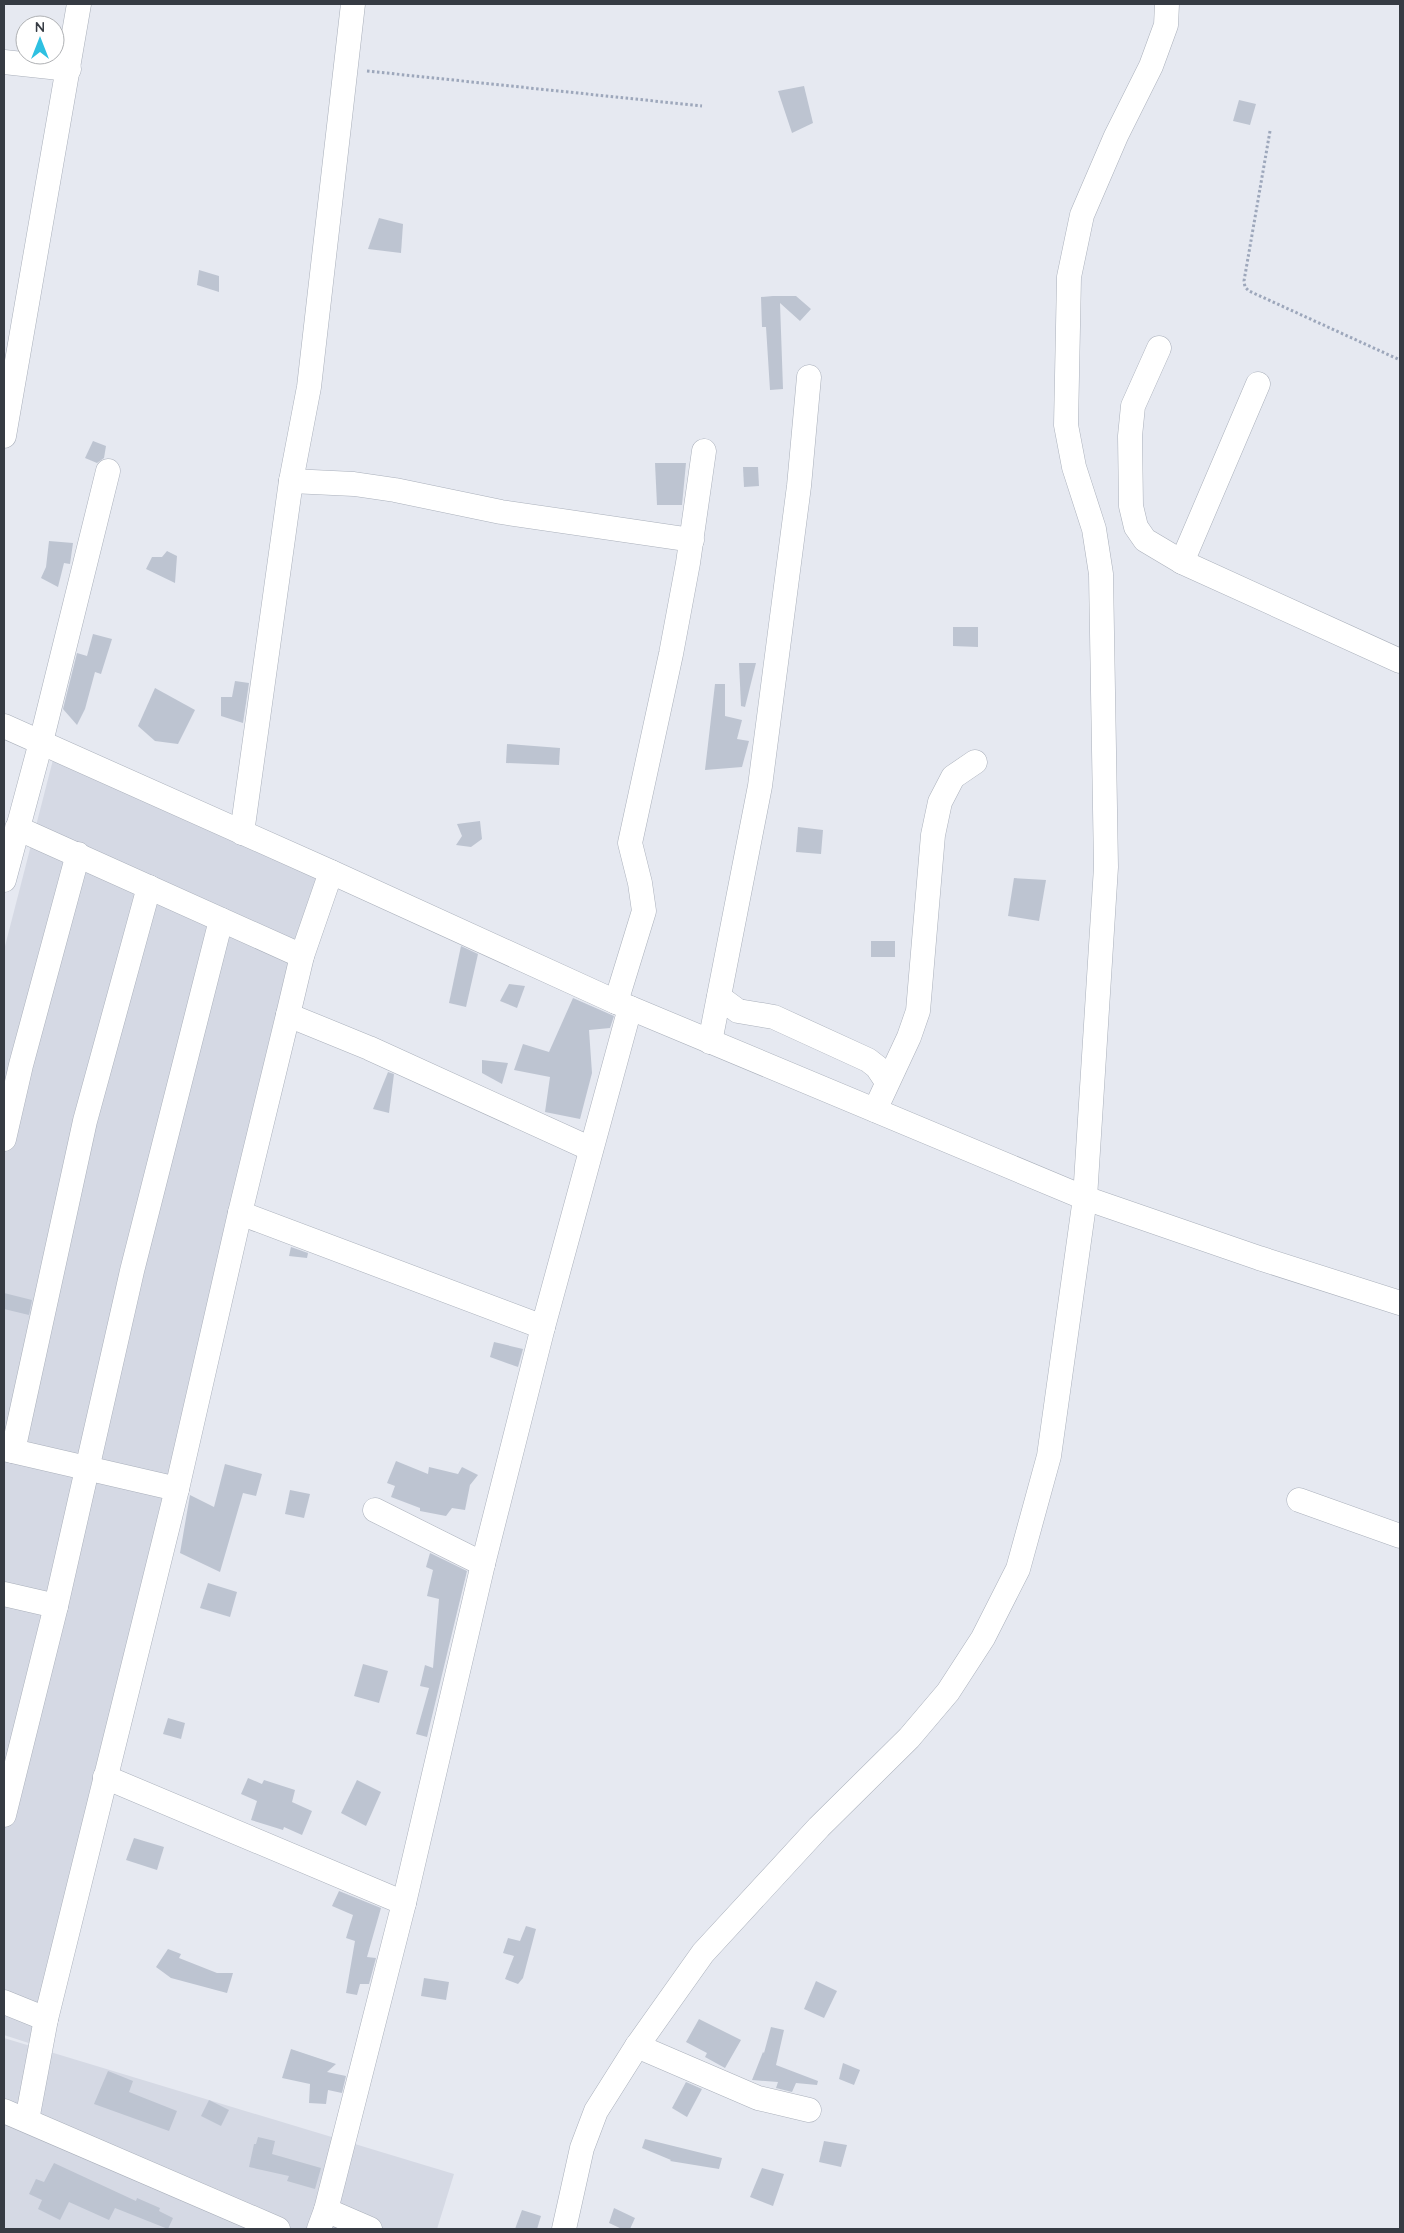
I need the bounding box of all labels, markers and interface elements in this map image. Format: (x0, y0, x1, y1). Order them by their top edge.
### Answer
north arrow (15, 15, 65, 65)
text: N (35, 18, 45, 36)

